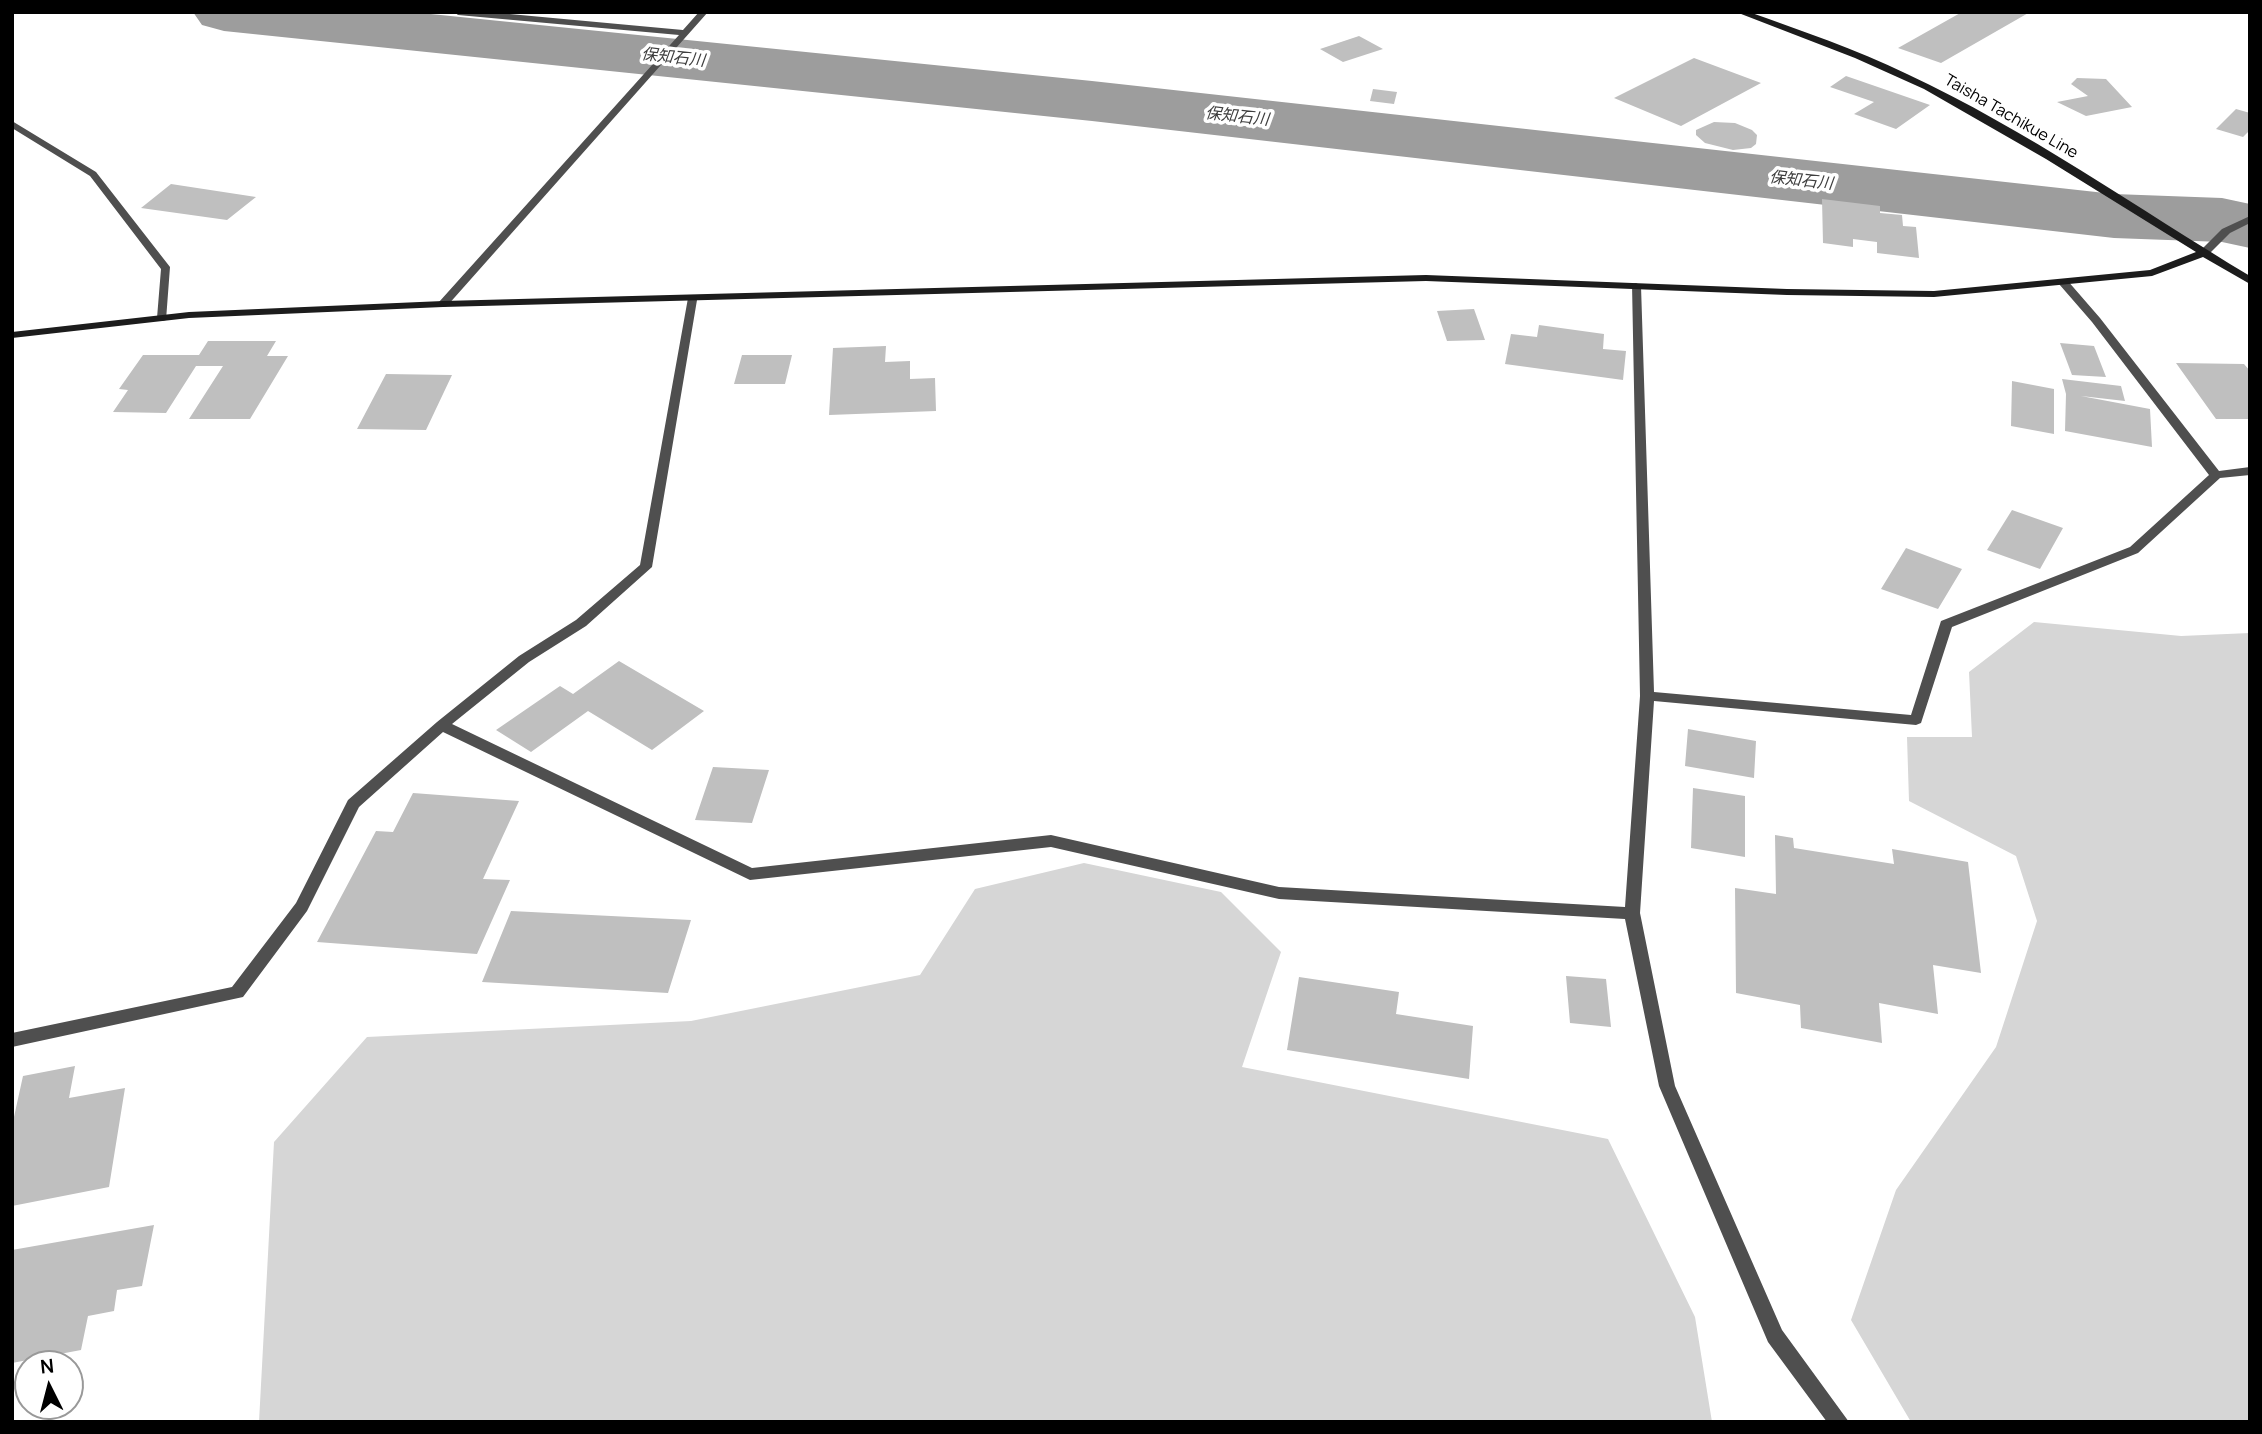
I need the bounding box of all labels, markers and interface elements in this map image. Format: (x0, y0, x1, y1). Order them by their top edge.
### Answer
water label: 保知石川 (640, 45, 706, 71)
street label: Taisha Tachikue Line (1941, 71, 2081, 163)
water label: 保知石川 (1204, 104, 1270, 130)
water label: 保知石川 (1768, 168, 1834, 194)
north arrow (14, 1350, 84, 1420)
text: N (39, 1352, 55, 1380)

